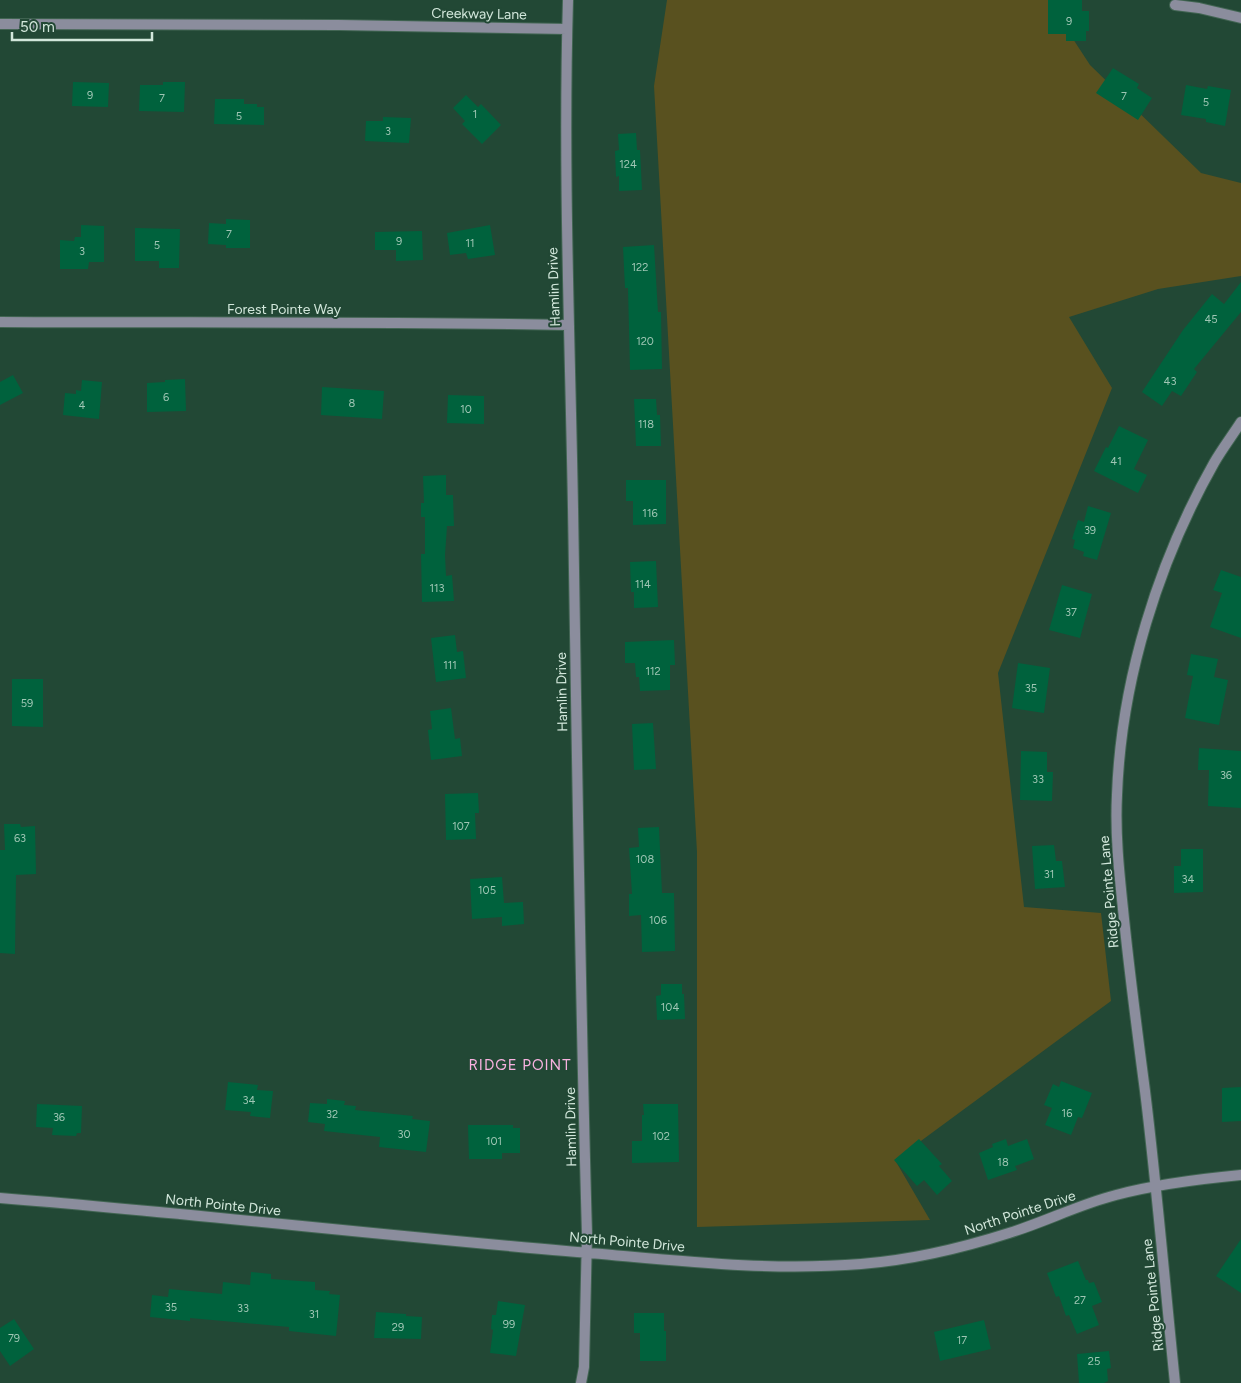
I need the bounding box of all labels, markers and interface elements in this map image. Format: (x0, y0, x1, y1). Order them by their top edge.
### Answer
street label: Creekway Lane (431, 5, 527, 23)
scale bar (12, 10, 152, 42)
house number: 9 (1066, 15, 1072, 28)
text: 50 m (20, 18, 55, 36)
house number: 9 (87, 89, 93, 102)
house number: 7 (1121, 90, 1127, 103)
house number: 7 (159, 92, 165, 105)
house number: 5 (1203, 96, 1209, 109)
house number: 1 (473, 108, 477, 121)
house number: 5 (236, 110, 242, 123)
house number: 3 (385, 125, 391, 138)
house number: 124 (619, 158, 637, 171)
house number: 7 (226, 228, 232, 241)
house number: 9 (396, 235, 402, 248)
house number: 11 (465, 237, 475, 250)
house number: 5 (154, 239, 160, 252)
house number: 3 (79, 245, 85, 258)
street label: Hamlin Drive (544, 247, 564, 327)
house number: 122 (632, 261, 648, 274)
street label: Forest Pointe Way (227, 301, 342, 318)
house number: 45 (1204, 313, 1218, 326)
house number: 120 (636, 335, 654, 348)
house number: 43 (1164, 375, 1176, 388)
house number: 6 (163, 391, 169, 404)
house number: 8 (349, 397, 356, 410)
house number: 4 (79, 399, 86, 412)
house number: 10 (460, 403, 472, 416)
house number: 118 (638, 418, 654, 431)
house number: 41 (1110, 455, 1122, 468)
house number: 116 (642, 507, 658, 520)
house number: 39 (1084, 524, 1096, 537)
house number: 114 (635, 578, 651, 591)
house number: 113 (429, 582, 445, 595)
house number: 37 (1065, 606, 1077, 619)
street label: Hamlin Drive (553, 652, 571, 732)
house number: 111 (443, 659, 457, 672)
house number: 112 (645, 665, 661, 678)
house number: 35 (1025, 682, 1037, 695)
house number: 59 (21, 697, 33, 710)
house number: 36 (1220, 769, 1232, 782)
house number: 33 (1032, 773, 1044, 786)
house number: 107 (452, 820, 470, 833)
house number: 63 (14, 832, 26, 845)
street label: Ridge Pointe Lane (1096, 835, 1122, 949)
house number: 108 (636, 853, 654, 866)
house number: 31 (1044, 868, 1054, 881)
house number: 34 (1182, 873, 1195, 886)
house number: 105 (478, 884, 496, 897)
house number: 106 (649, 914, 667, 927)
house number: 104 (661, 1001, 679, 1014)
district label: RIDGE POINT (468, 1056, 572, 1074)
street label: Hamlin Drive (562, 1087, 580, 1167)
house number: 34 (243, 1094, 256, 1107)
house number: 16 (1062, 1107, 1072, 1120)
house number: 32 (326, 1108, 338, 1121)
house number: 36 (53, 1111, 65, 1124)
house number: 30 (397, 1128, 411, 1141)
house number: 102 (652, 1130, 670, 1143)
house number: 101 (486, 1135, 502, 1148)
house number: 18 (997, 1156, 1009, 1169)
street label: North Pointe Drive (962, 1187, 1078, 1239)
street label: North Pointe Drive (164, 1190, 282, 1220)
street label: North Pointe Drive (568, 1228, 686, 1256)
street label: Ridge Pointe Lane (1139, 1238, 1167, 1352)
house number: 27 (1074, 1294, 1086, 1307)
house number: 35 (165, 1301, 177, 1314)
house number: 33 (237, 1302, 249, 1315)
house number: 31 (309, 1308, 319, 1321)
house number: 99 (503, 1318, 515, 1331)
house number: 29 (392, 1321, 404, 1334)
house number: 79 (8, 1332, 20, 1345)
house number: 17 (957, 1334, 967, 1347)
house number: 25 (1088, 1355, 1100, 1368)

